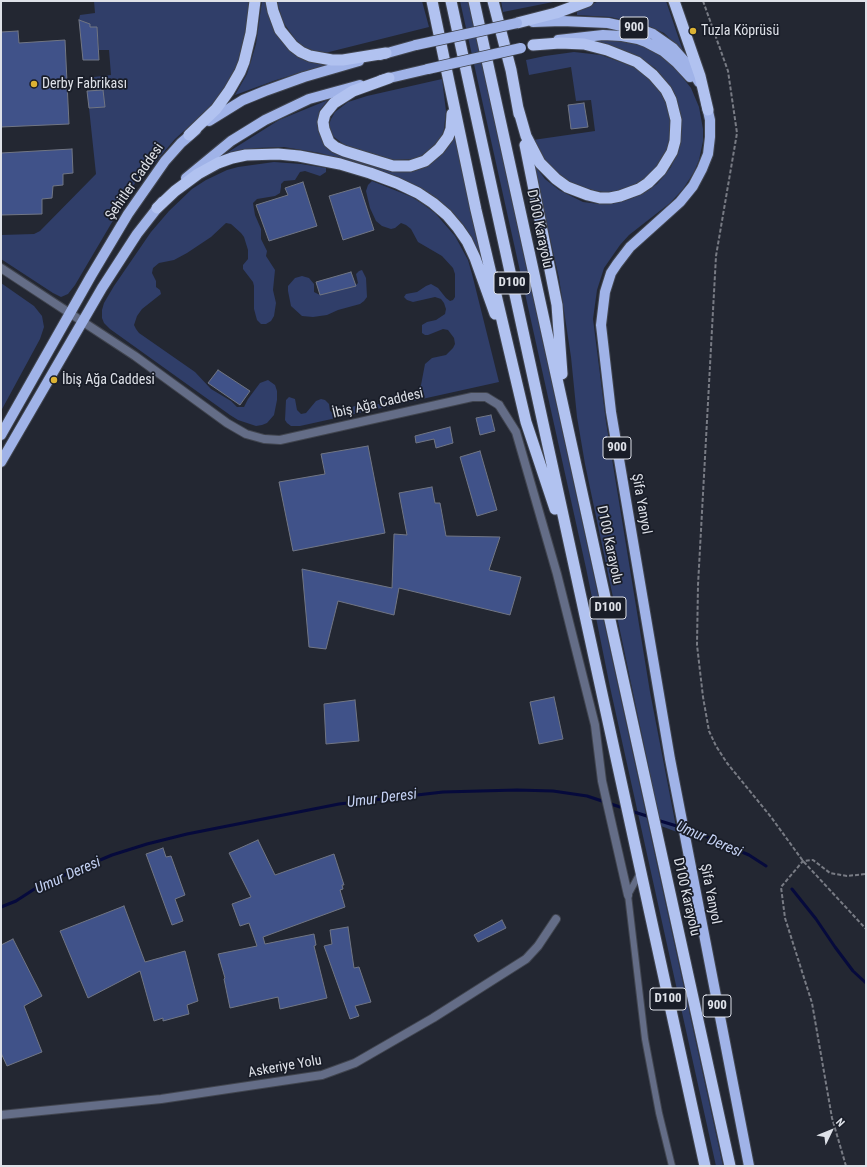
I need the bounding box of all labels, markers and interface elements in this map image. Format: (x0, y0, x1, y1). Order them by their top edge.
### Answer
road number: 900 (620, 17, 648, 39)
place label: Tuzla Köprüsü (701, 23, 779, 39)
marker: Tuzla Köprüsü (688, 26, 698, 36)
place label: Derby Fabrikası (42, 76, 127, 92)
marker: Derby Fabrikası (29, 79, 39, 89)
street label: Şehitler Caddesi (102, 140, 168, 224)
street label: D100 Karayolu (523, 188, 555, 270)
road number: D100 (494, 272, 530, 294)
place label: İbiş Ağa Caddesi (62, 372, 155, 388)
marker: İbiş Ağa Caddesi (49, 375, 59, 385)
street label: İbiş Ağa Caddesi (331, 385, 425, 423)
road number: 900 (603, 437, 631, 459)
street label: Şifa Yanyol (627, 472, 655, 536)
street label: D100 Karayolu (593, 504, 625, 586)
road number: D100 (590, 597, 626, 619)
water label: Umur Deresi (346, 786, 418, 812)
water label: Umur Deresi (673, 818, 745, 862)
water label: Umur Deresi (32, 853, 104, 899)
street label: D100 Karayolu (669, 856, 703, 938)
street label: Şifa Yanyol (696, 862, 724, 926)
road number: D100 (650, 988, 686, 1010)
road number: 900 (703, 995, 731, 1017)
street label: Askeriye Yolu (247, 1052, 323, 1082)
north arrow (811, 1111, 851, 1151)
text: N (833, 1116, 847, 1129)

